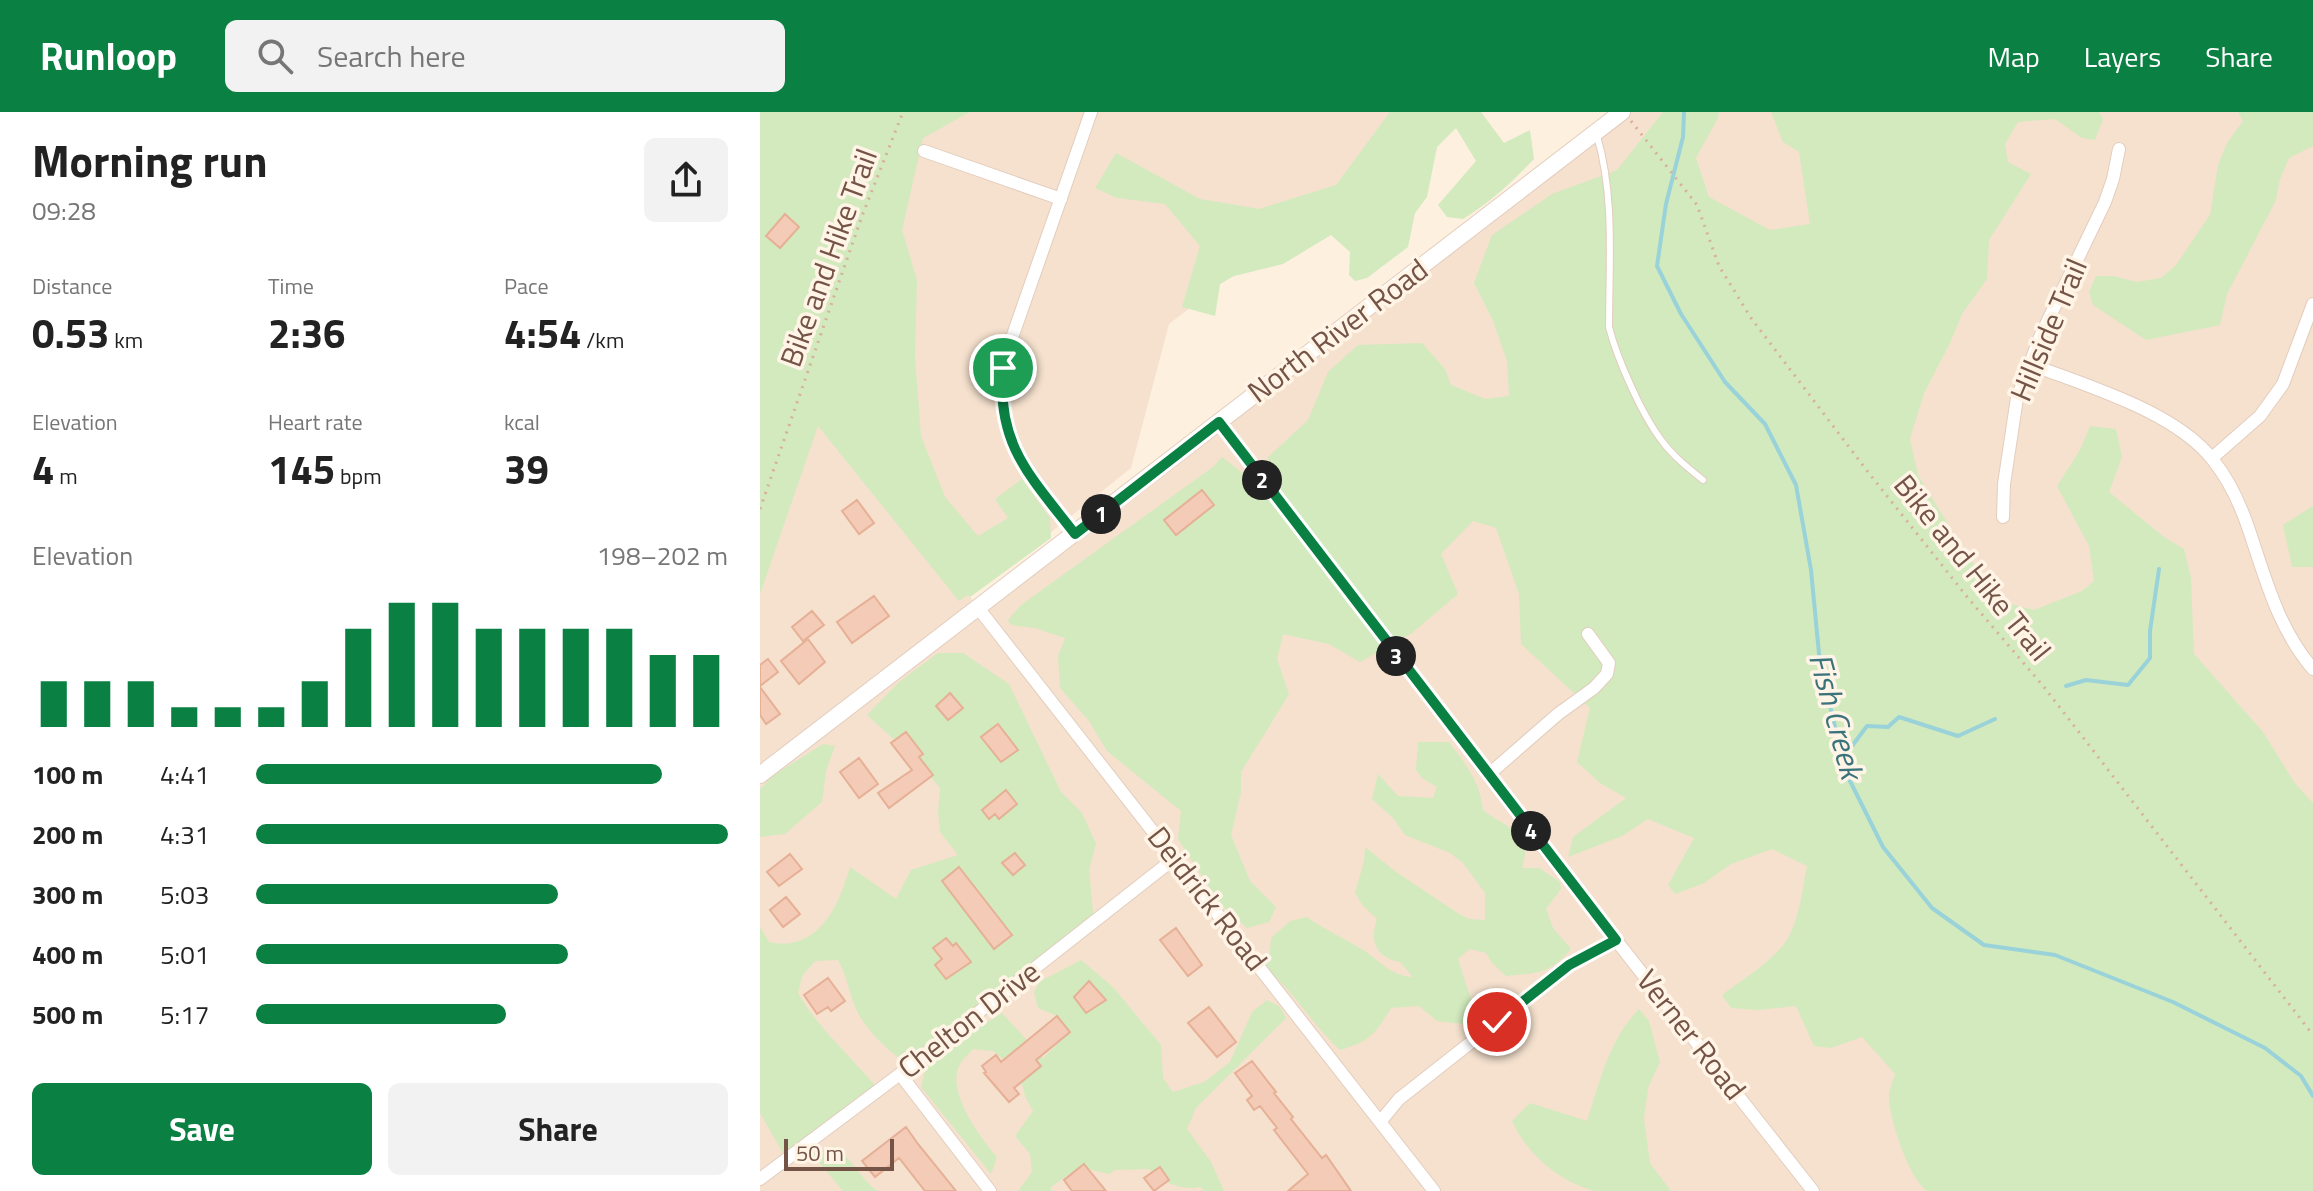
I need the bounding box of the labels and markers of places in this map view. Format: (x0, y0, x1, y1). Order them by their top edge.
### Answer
pin (969, 334, 1037, 402)
pin: 2 (1242, 460, 1282, 500)
pin: 1 (1081, 494, 1121, 534)
pin: 3 (1376, 636, 1416, 676)
pin: 4 (1511, 811, 1551, 851)
pin (1463, 988, 1531, 1056)

